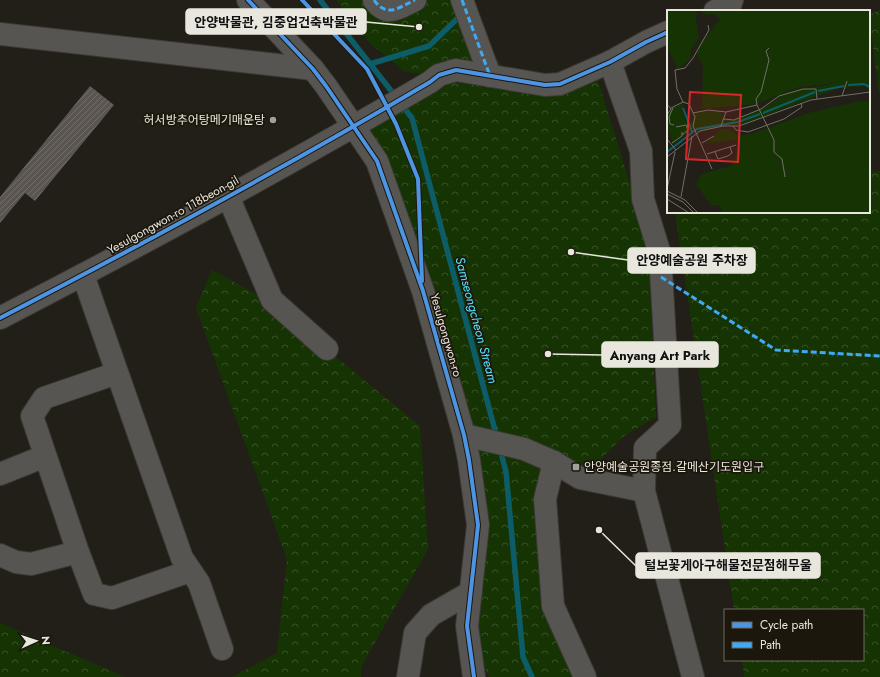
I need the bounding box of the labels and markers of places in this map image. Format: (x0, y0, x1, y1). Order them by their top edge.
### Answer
callout: 안양박물관, 김중업건축박물관 (186, 9, 366, 34)
place label: 허서방추어탕메기매운탕 (144, 111, 265, 129)
marker: 허서방추어탕메기매운탕 (268, 115, 278, 125)
callout: 안양예술공원 주차장 (628, 248, 755, 273)
callout: Anyang Art Park (602, 342, 718, 367)
place label: 안양예술공원종점.갈메산기도원입구 (584, 458, 764, 476)
marker: 안양예술공원종점.갈메산기도원입구 (571, 462, 581, 472)
callout: 털보꽃게아구해물전문점해무울 (636, 553, 820, 578)

